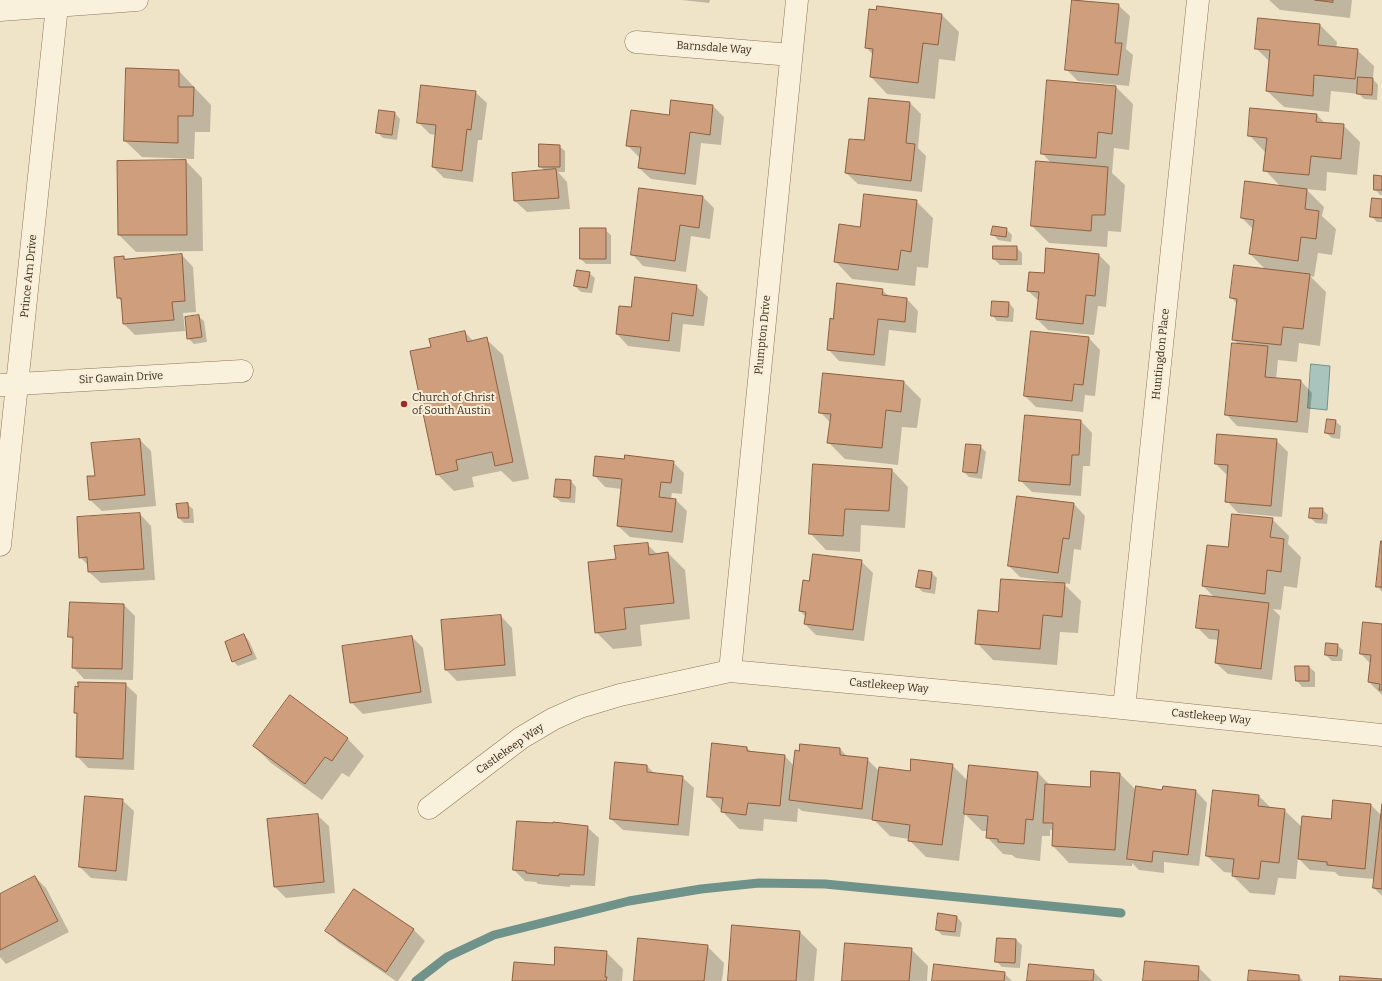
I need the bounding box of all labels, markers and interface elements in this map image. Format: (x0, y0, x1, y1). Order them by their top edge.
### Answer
street label: Barnsdale Way (676, 39, 752, 57)
street label: Prince Arn Drive (18, 234, 40, 318)
street label: Plumpton Drive (752, 295, 774, 375)
street label: Huntingdon Place (1150, 308, 1172, 400)
street label: Sir Gawain Drive (78, 369, 164, 387)
place label: Church of Christ of South Austin (412, 391, 495, 417)
marker: Church of Christ of South Austin (399, 399, 409, 409)
street label: Castlekeep Way (849, 676, 929, 696)
street label: Castlekeep Way (1171, 706, 1251, 728)
street label: Castlekeep Way (474, 721, 546, 777)

